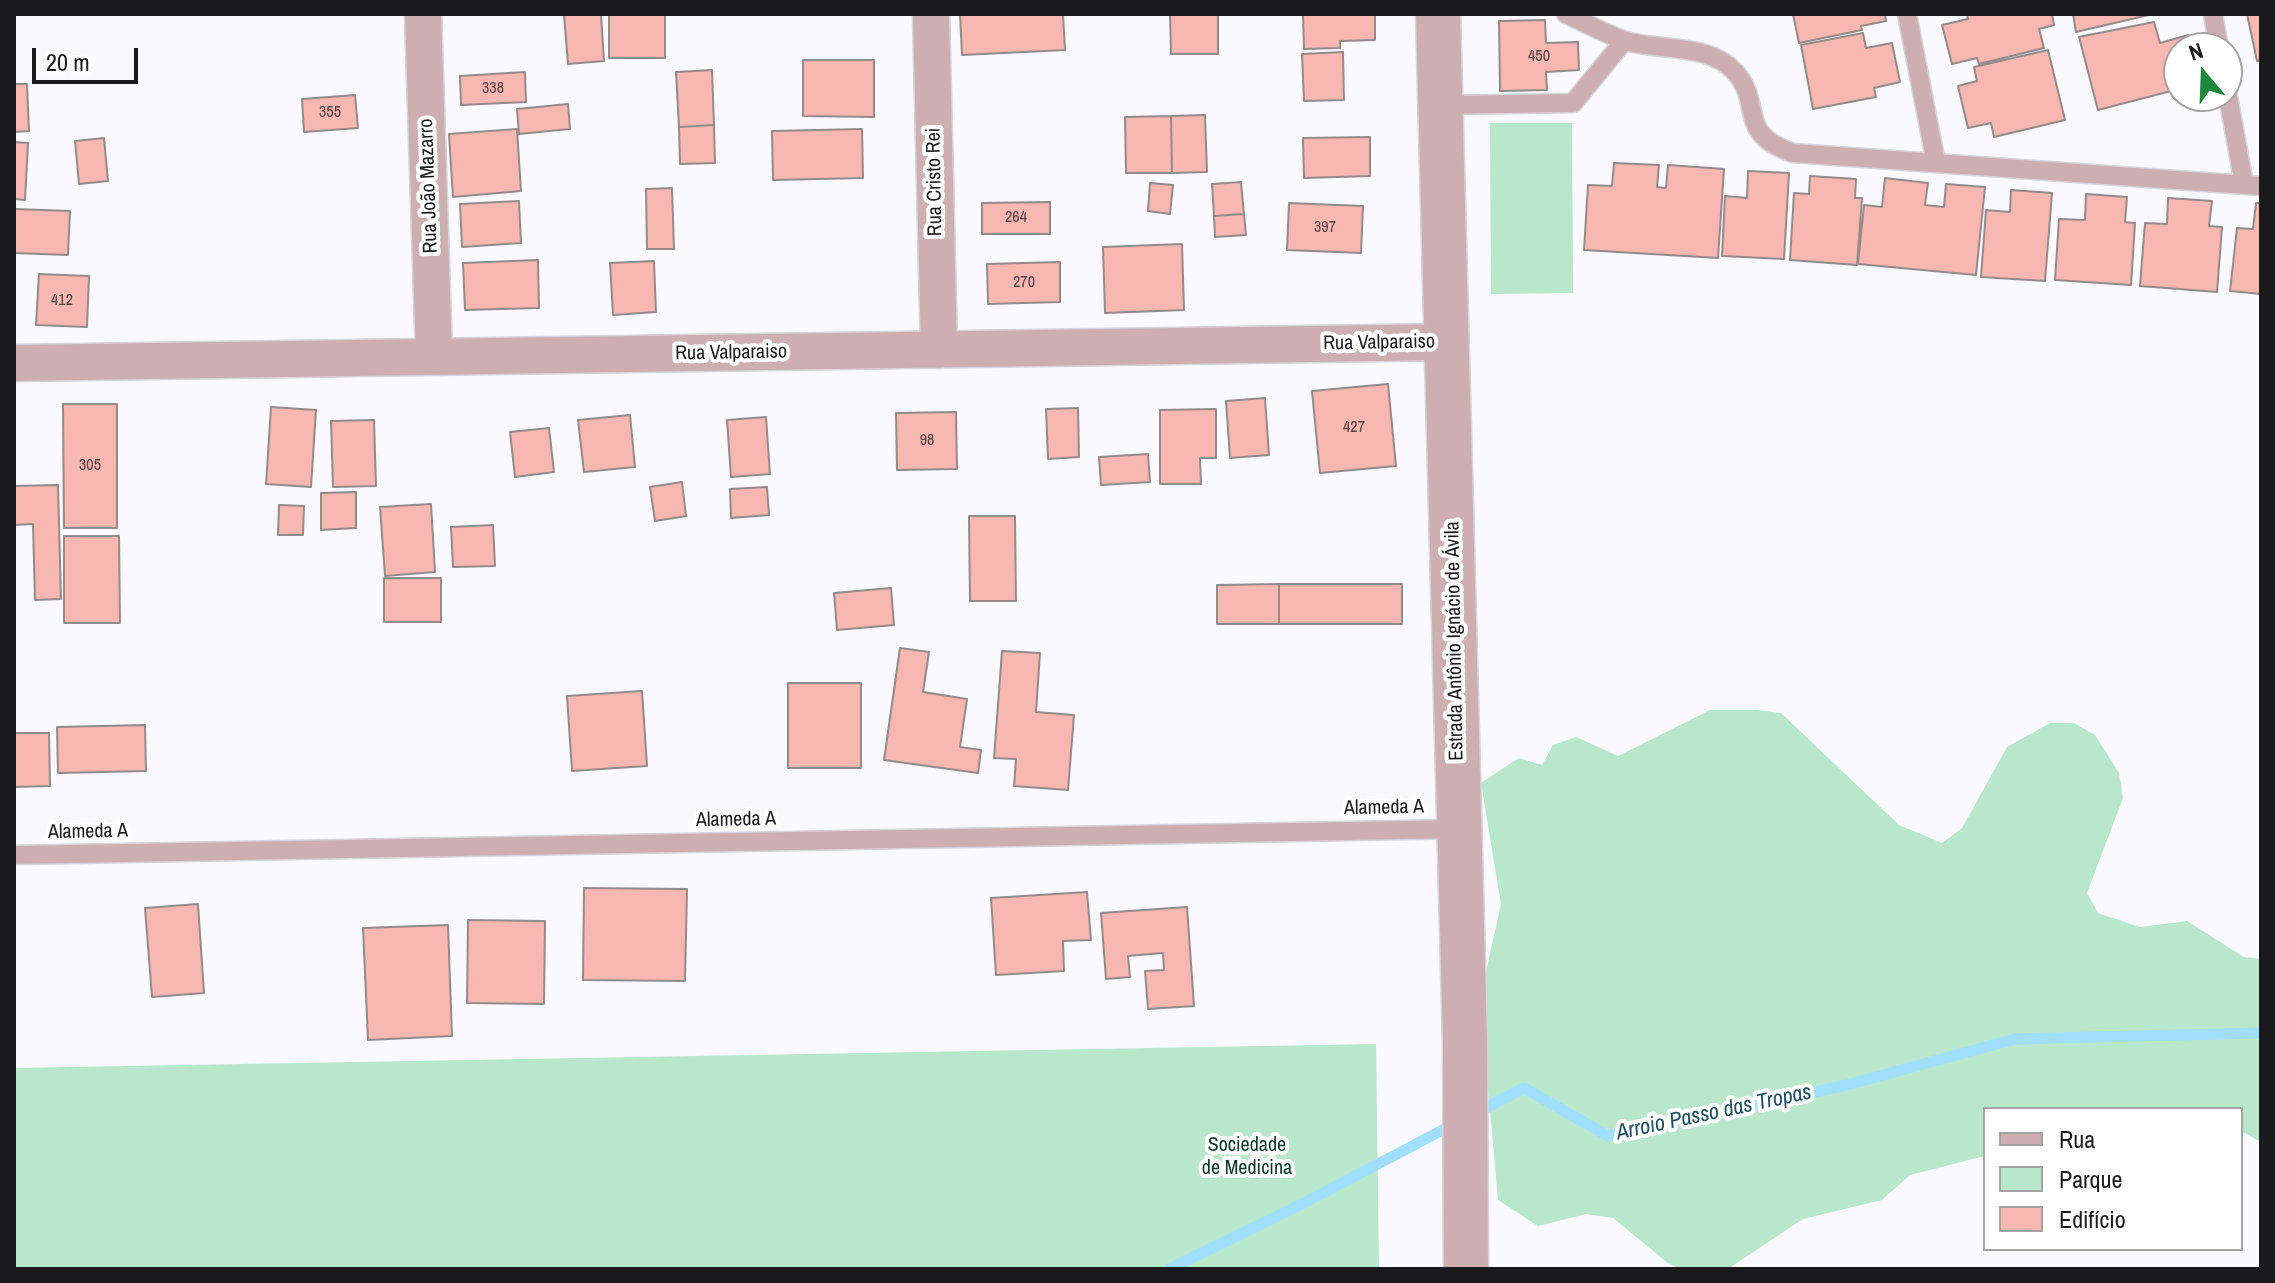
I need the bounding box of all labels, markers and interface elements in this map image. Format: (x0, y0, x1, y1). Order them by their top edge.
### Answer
scale bar (36, 32, 142, 82)
north arrow (2163, 32, 2243, 112)
text: N (2185, 35, 2207, 68)
text: 20 m (46, 46, 90, 78)
house number: 450 (1528, 47, 1550, 67)
house number: 338 (482, 79, 504, 99)
house number: 355 (319, 103, 341, 123)
street label: Rua João Mazarro (415, 118, 443, 254)
street label: Rua Cristo Rei (922, 128, 948, 236)
house number: 264 (1005, 208, 1027, 228)
house number: 397 (1314, 218, 1336, 238)
house number: 270 (1013, 273, 1035, 293)
house number: 412 (51, 291, 73, 311)
street label: Rua Valparaiso (1323, 330, 1435, 356)
street label: Rua Valparaiso (675, 340, 787, 366)
house number: 427 (1343, 418, 1365, 438)
house number: 98 (920, 431, 934, 451)
house number: 305 (79, 456, 101, 476)
street label: Estrada Antônio Ignácio de Ávila (1441, 521, 1469, 761)
street label: Alameda A (1344, 795, 1424, 821)
street label: Alameda A (696, 807, 776, 833)
street label: Alameda A (48, 819, 128, 845)
water label: Arroio Passo das Tropas (1614, 1079, 1814, 1147)
legend (1983, 1107, 2243, 1251)
text: Rua (2059, 1123, 2095, 1155)
park label: Sociedade de Medicina (1202, 1134, 1292, 1181)
text: Parque (2059, 1163, 2122, 1195)
text: Edifício (2059, 1203, 2126, 1235)

